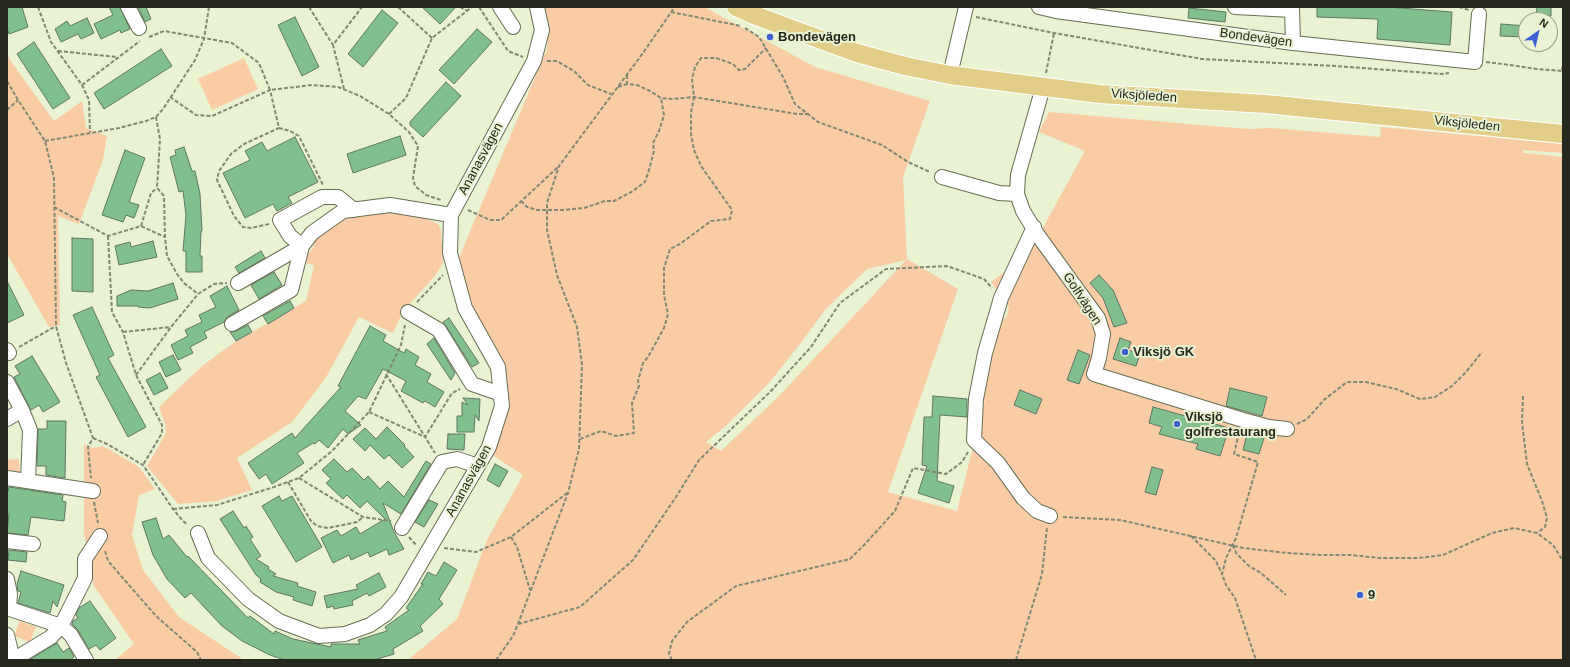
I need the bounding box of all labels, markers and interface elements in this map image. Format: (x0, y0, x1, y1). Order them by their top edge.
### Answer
north arrow (1518, 12, 1558, 52)
text: N (1537, 16, 1551, 30)
street label: Bondevägen (1219, 25, 1293, 51)
place label: Bondevägen (778, 29, 856, 45)
marker: Bondevägen (765, 32, 775, 42)
street label: Viksjöleden (1110, 86, 1178, 106)
street label: Viksjöleden (1433, 113, 1501, 135)
street label: Ananasvägen (455, 120, 507, 198)
street label: Golfvägen (1059, 270, 1105, 328)
place label: Viksjö GK (1133, 344, 1194, 360)
marker: Viksjö GK (1120, 347, 1130, 357)
place label: Viksjö golfrestaurang (1185, 409, 1276, 440)
marker: Viksjö golfrestaurang (1172, 419, 1182, 429)
street label: Ananasvägen (443, 442, 495, 520)
place label: 9 (1368, 587, 1375, 603)
marker: 9 (1355, 590, 1365, 600)

